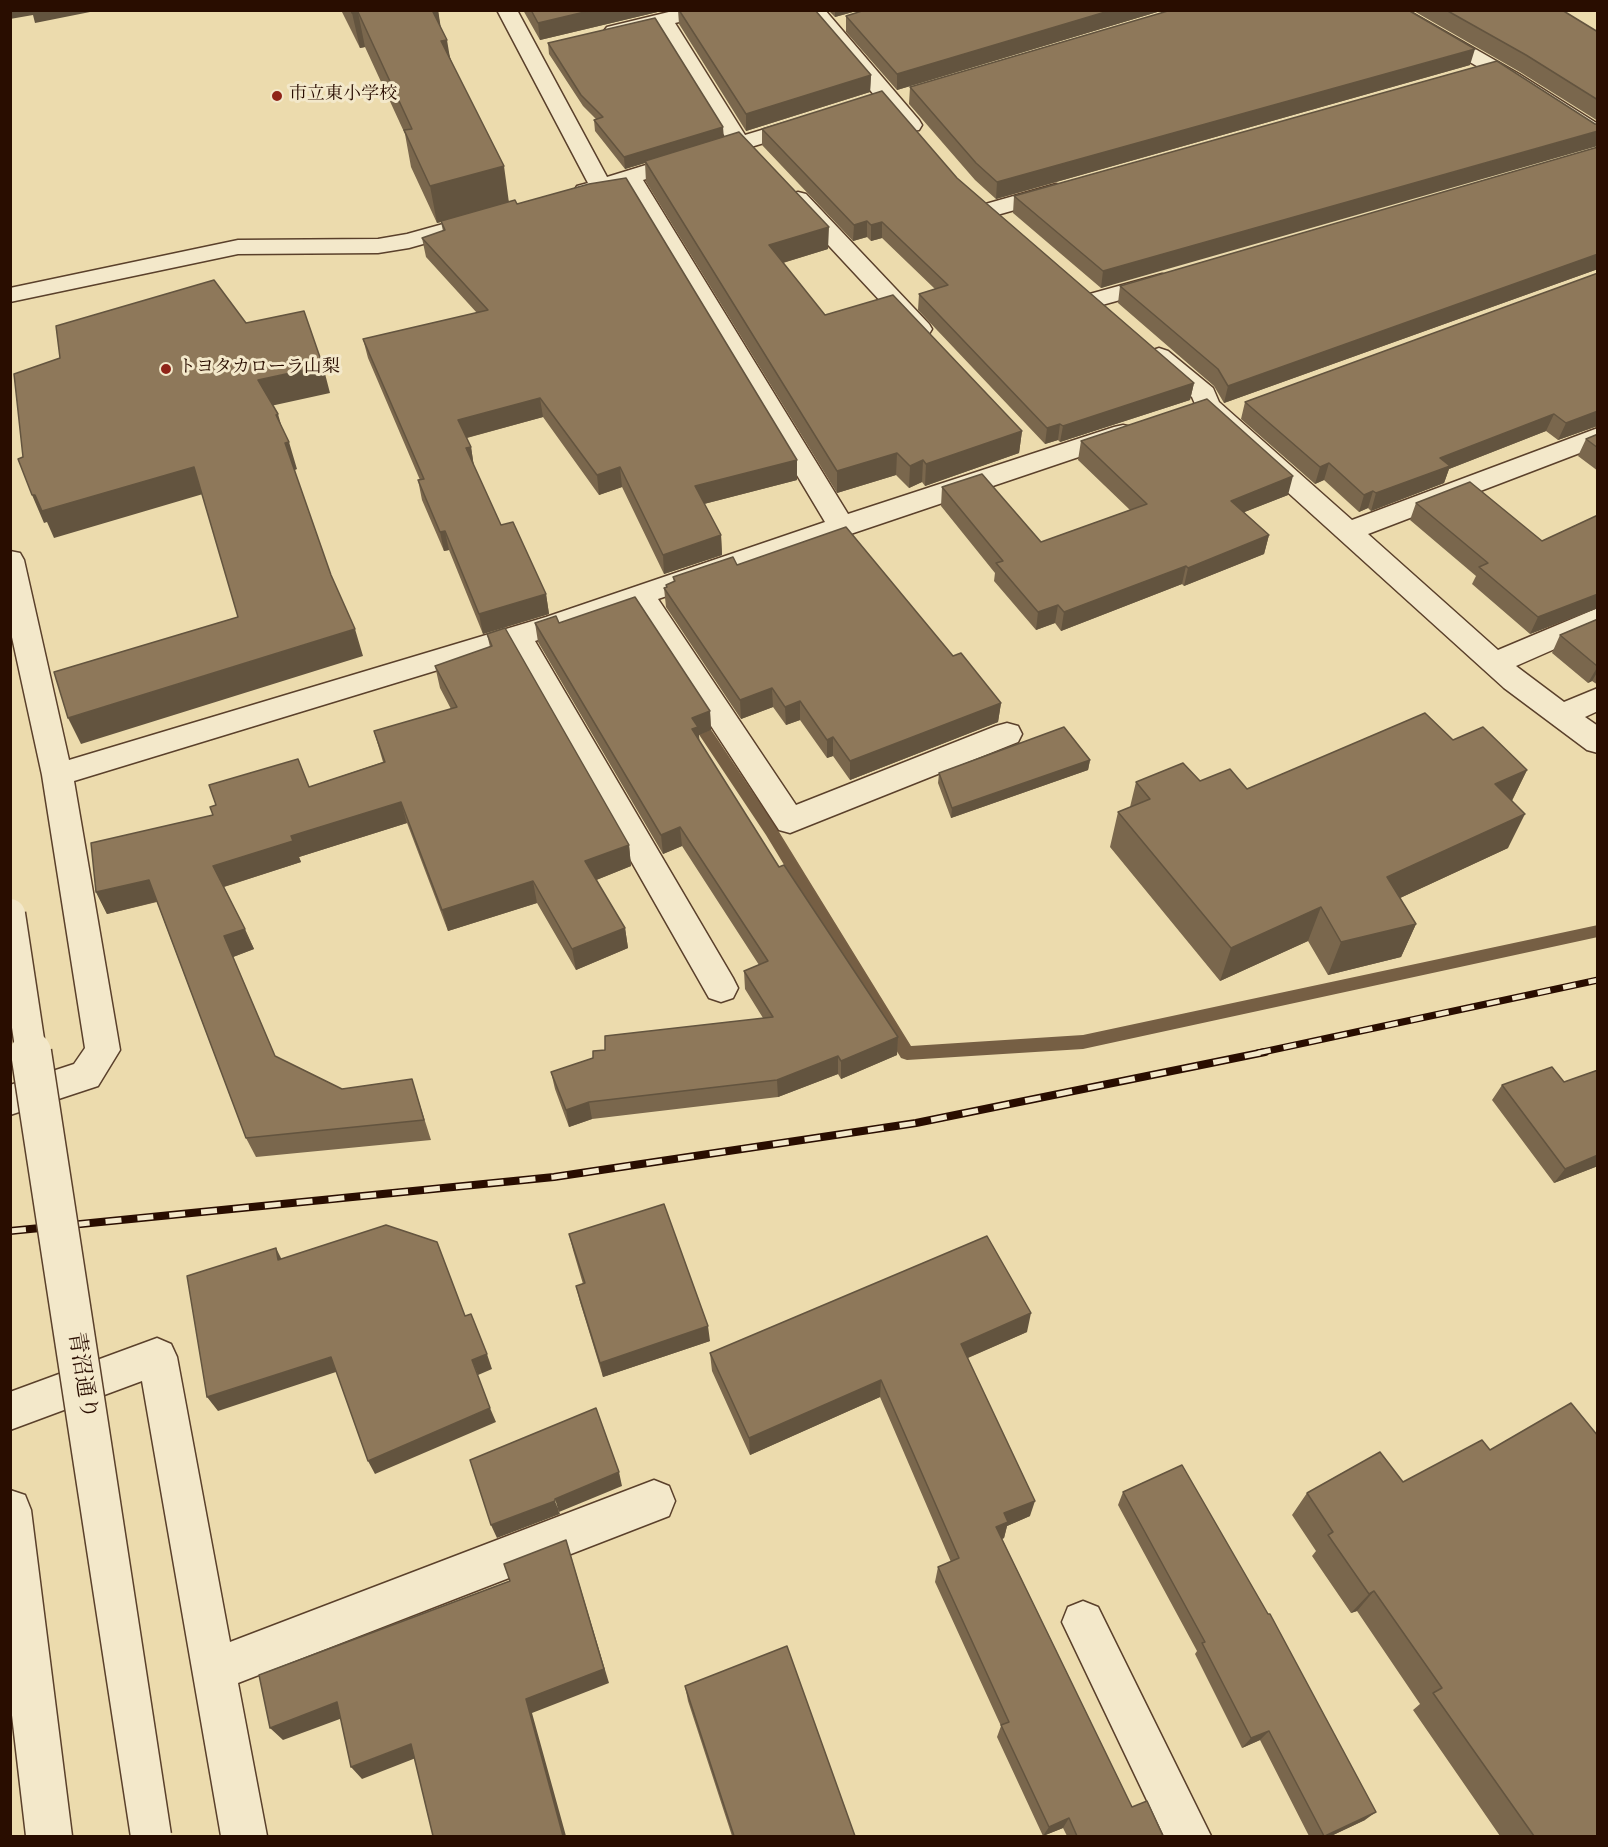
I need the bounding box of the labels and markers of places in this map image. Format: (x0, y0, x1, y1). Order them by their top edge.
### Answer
place label: 市立東小学校 (289, 85, 397, 107)
marker: 市立東小学校 (270, 89, 284, 103)
place label: トヨタカローラ山梨 (178, 358, 340, 380)
marker: トヨタカローラ山梨 (159, 362, 173, 376)

